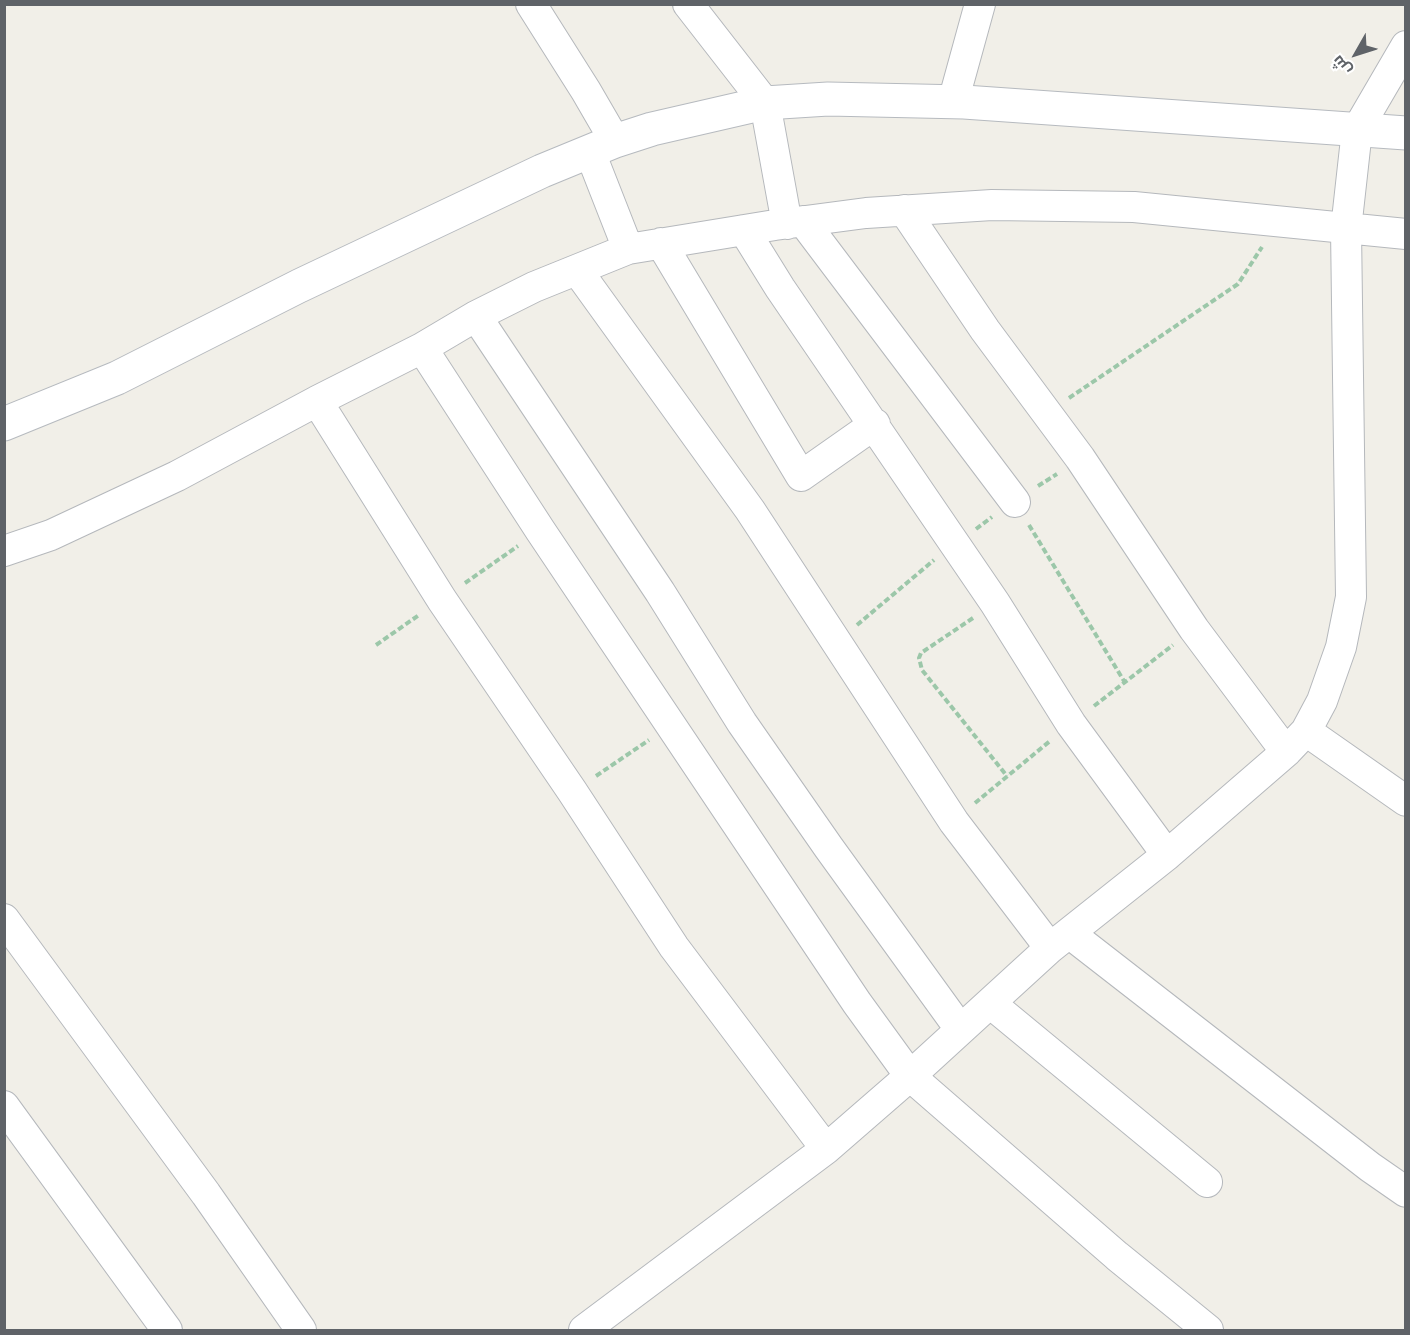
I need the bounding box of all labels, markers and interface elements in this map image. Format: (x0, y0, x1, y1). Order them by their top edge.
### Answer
north arrow (1326, 24, 1386, 84)
text: ش (1328, 52, 1355, 80)

